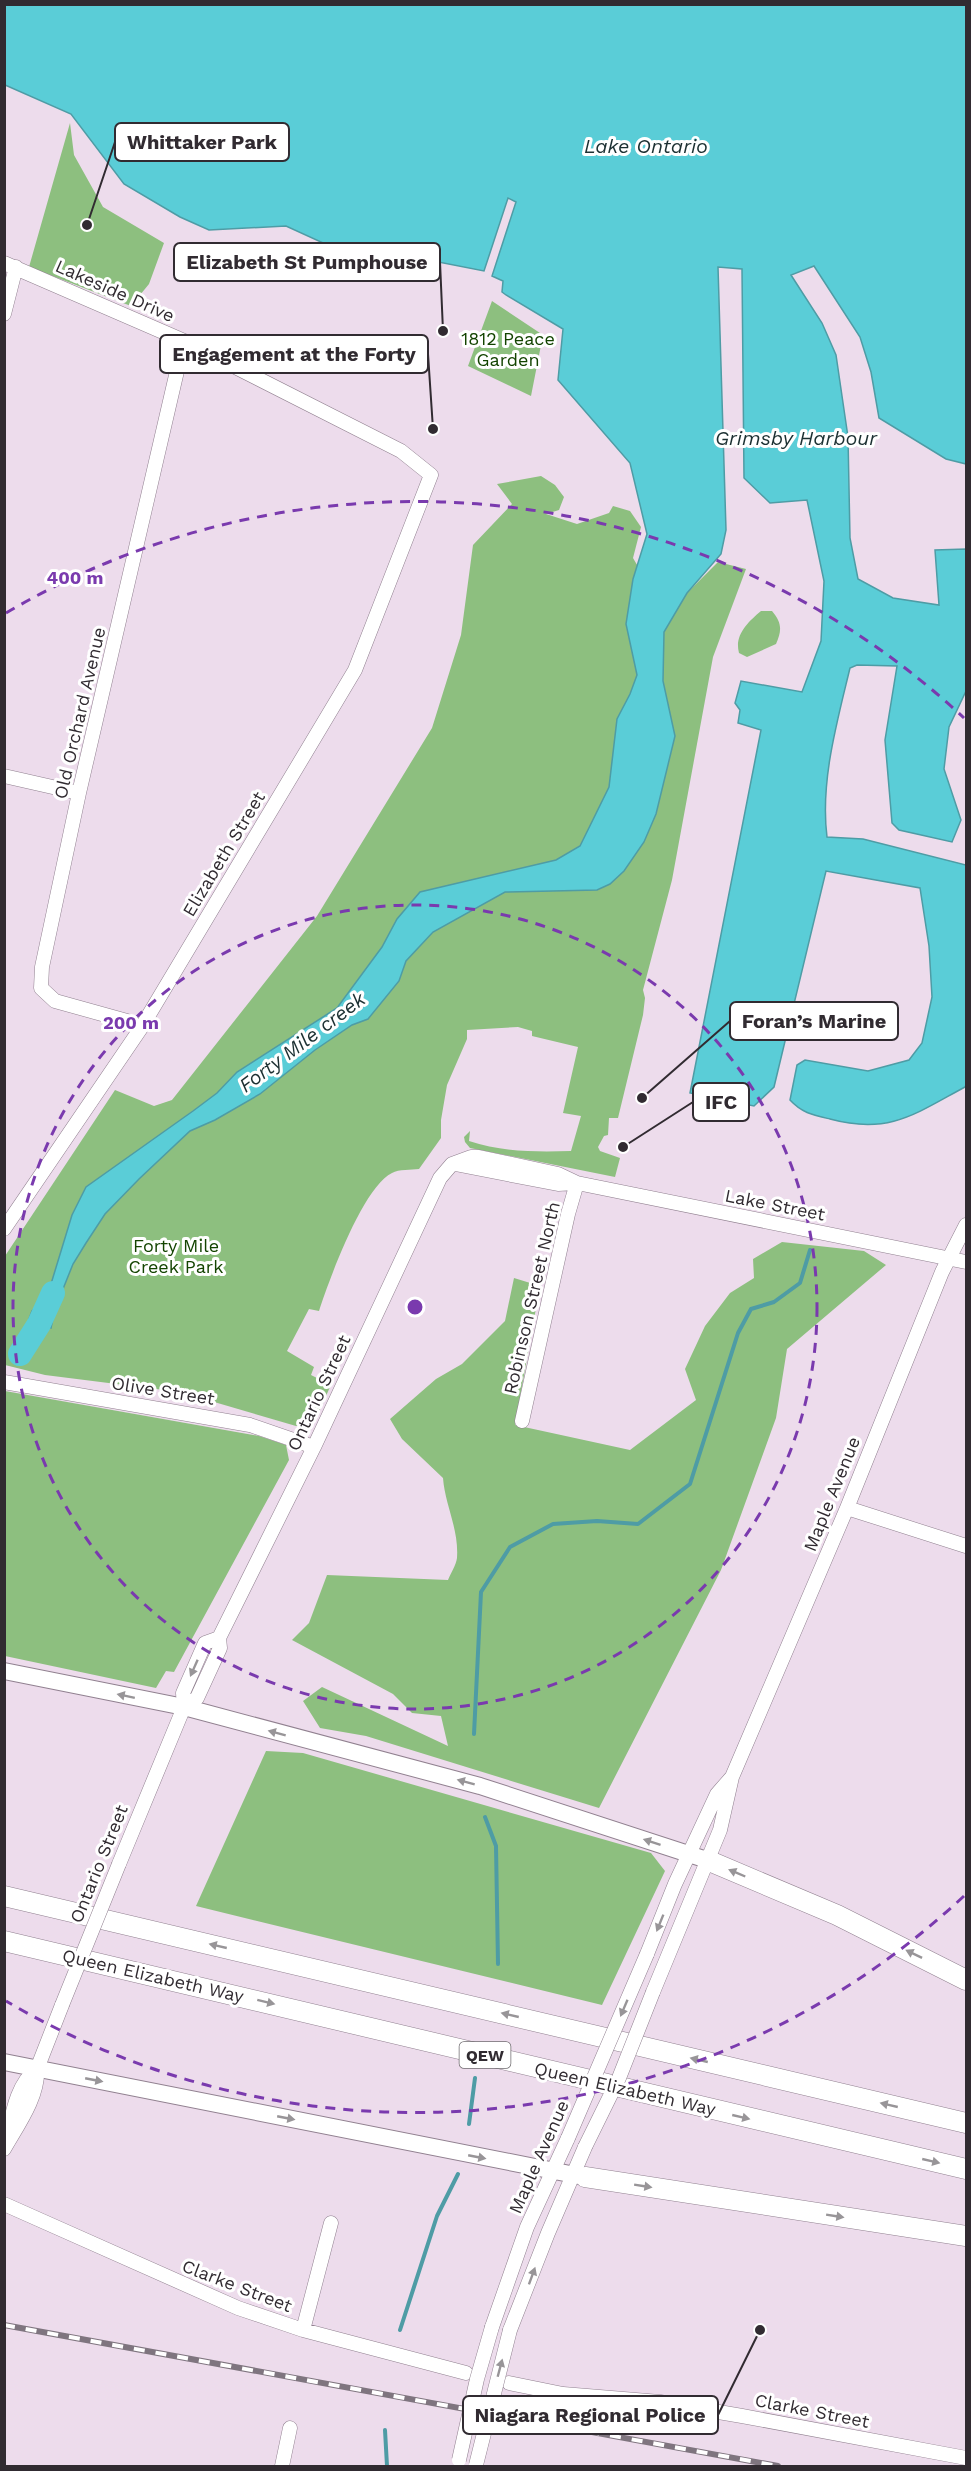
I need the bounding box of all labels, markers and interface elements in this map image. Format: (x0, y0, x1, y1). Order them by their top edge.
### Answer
callout: Whittaker Park (115, 123, 289, 161)
text: Whittaker Park (127, 130, 278, 154)
water label: Lake Ontario (584, 134, 708, 158)
callout: Elizabeth St Pumphouse (174, 243, 440, 281)
text: Elizabeth St Pumphouse (186, 250, 428, 274)
street label: Lakeside Drive (52, 255, 178, 326)
park label: 1812 Peace Garden (461, 328, 555, 370)
callout: Engagement at the Forty (160, 335, 428, 373)
text: Engagement at the Forty (172, 342, 417, 366)
water label: Grimsby Harbour (715, 426, 878, 450)
text: 400 m (47, 567, 103, 588)
street label: Old Orchard Avenue (50, 625, 110, 801)
street label: Elizabeth Street (178, 787, 269, 920)
water label: Forty Mile creek (234, 986, 371, 1097)
callout: Foran’s Marine (730, 1002, 898, 1040)
text: Foran’s Marine (742, 1009, 886, 1033)
text: 200 m (103, 1012, 159, 1033)
callout: IFC (693, 1083, 749, 1121)
text: IFC (705, 1090, 737, 1114)
street label: Lake Street (723, 1185, 827, 1225)
street label: Robinson Street North (499, 1200, 564, 1396)
park label: Forty Mile Creek Park (129, 1235, 223, 1277)
centre of rings (405, 1297, 425, 1317)
street label: Ontario Street (283, 1331, 355, 1454)
street label: Olive Street (110, 1372, 216, 1409)
street label: Maple Avenue (799, 1433, 864, 1554)
one-way arrow (189, 1659, 199, 1677)
one-way arrow (117, 1691, 136, 1700)
one-way arrow (268, 1728, 286, 1737)
one-way arrow (457, 1777, 475, 1786)
street label: Ontario Street (65, 1801, 132, 1926)
one-way arrow (643, 1836, 661, 1846)
one-way arrow (728, 1868, 746, 1877)
one-way arrow (654, 1914, 664, 1932)
one-way arrow (209, 1940, 227, 1950)
street label: Queen Elizabeth Way (60, 1944, 247, 2007)
one-way arrow (906, 1949, 923, 1959)
one-way arrow (257, 1998, 275, 2008)
one-way arrow (619, 1999, 628, 2017)
one-way arrow (501, 2009, 519, 2019)
road number: QEW (460, 2042, 510, 2068)
one-way arrow (690, 2054, 709, 2064)
street label: Queen Elizabeth Way (532, 2057, 719, 2120)
one-way arrow (85, 2076, 104, 2085)
street label: Maple Avenue (504, 2097, 573, 2217)
one-way arrow (880, 2099, 898, 2109)
one-way arrow (732, 2112, 750, 2122)
one-way arrow (276, 2114, 295, 2123)
one-way arrow (468, 2153, 487, 2162)
one-way arrow (922, 2157, 940, 2167)
one-way arrow (633, 2182, 652, 2191)
one-way arrow (826, 2211, 845, 2220)
street label: Clarke Street (179, 2255, 295, 2316)
one-way arrow (527, 2267, 537, 2285)
one-way arrow (495, 2358, 505, 2377)
street label: Clarke Street (753, 2389, 871, 2432)
callout: Niagara Regional Police (463, 2396, 718, 2434)
text: Niagara Regional Police (474, 2403, 706, 2427)

